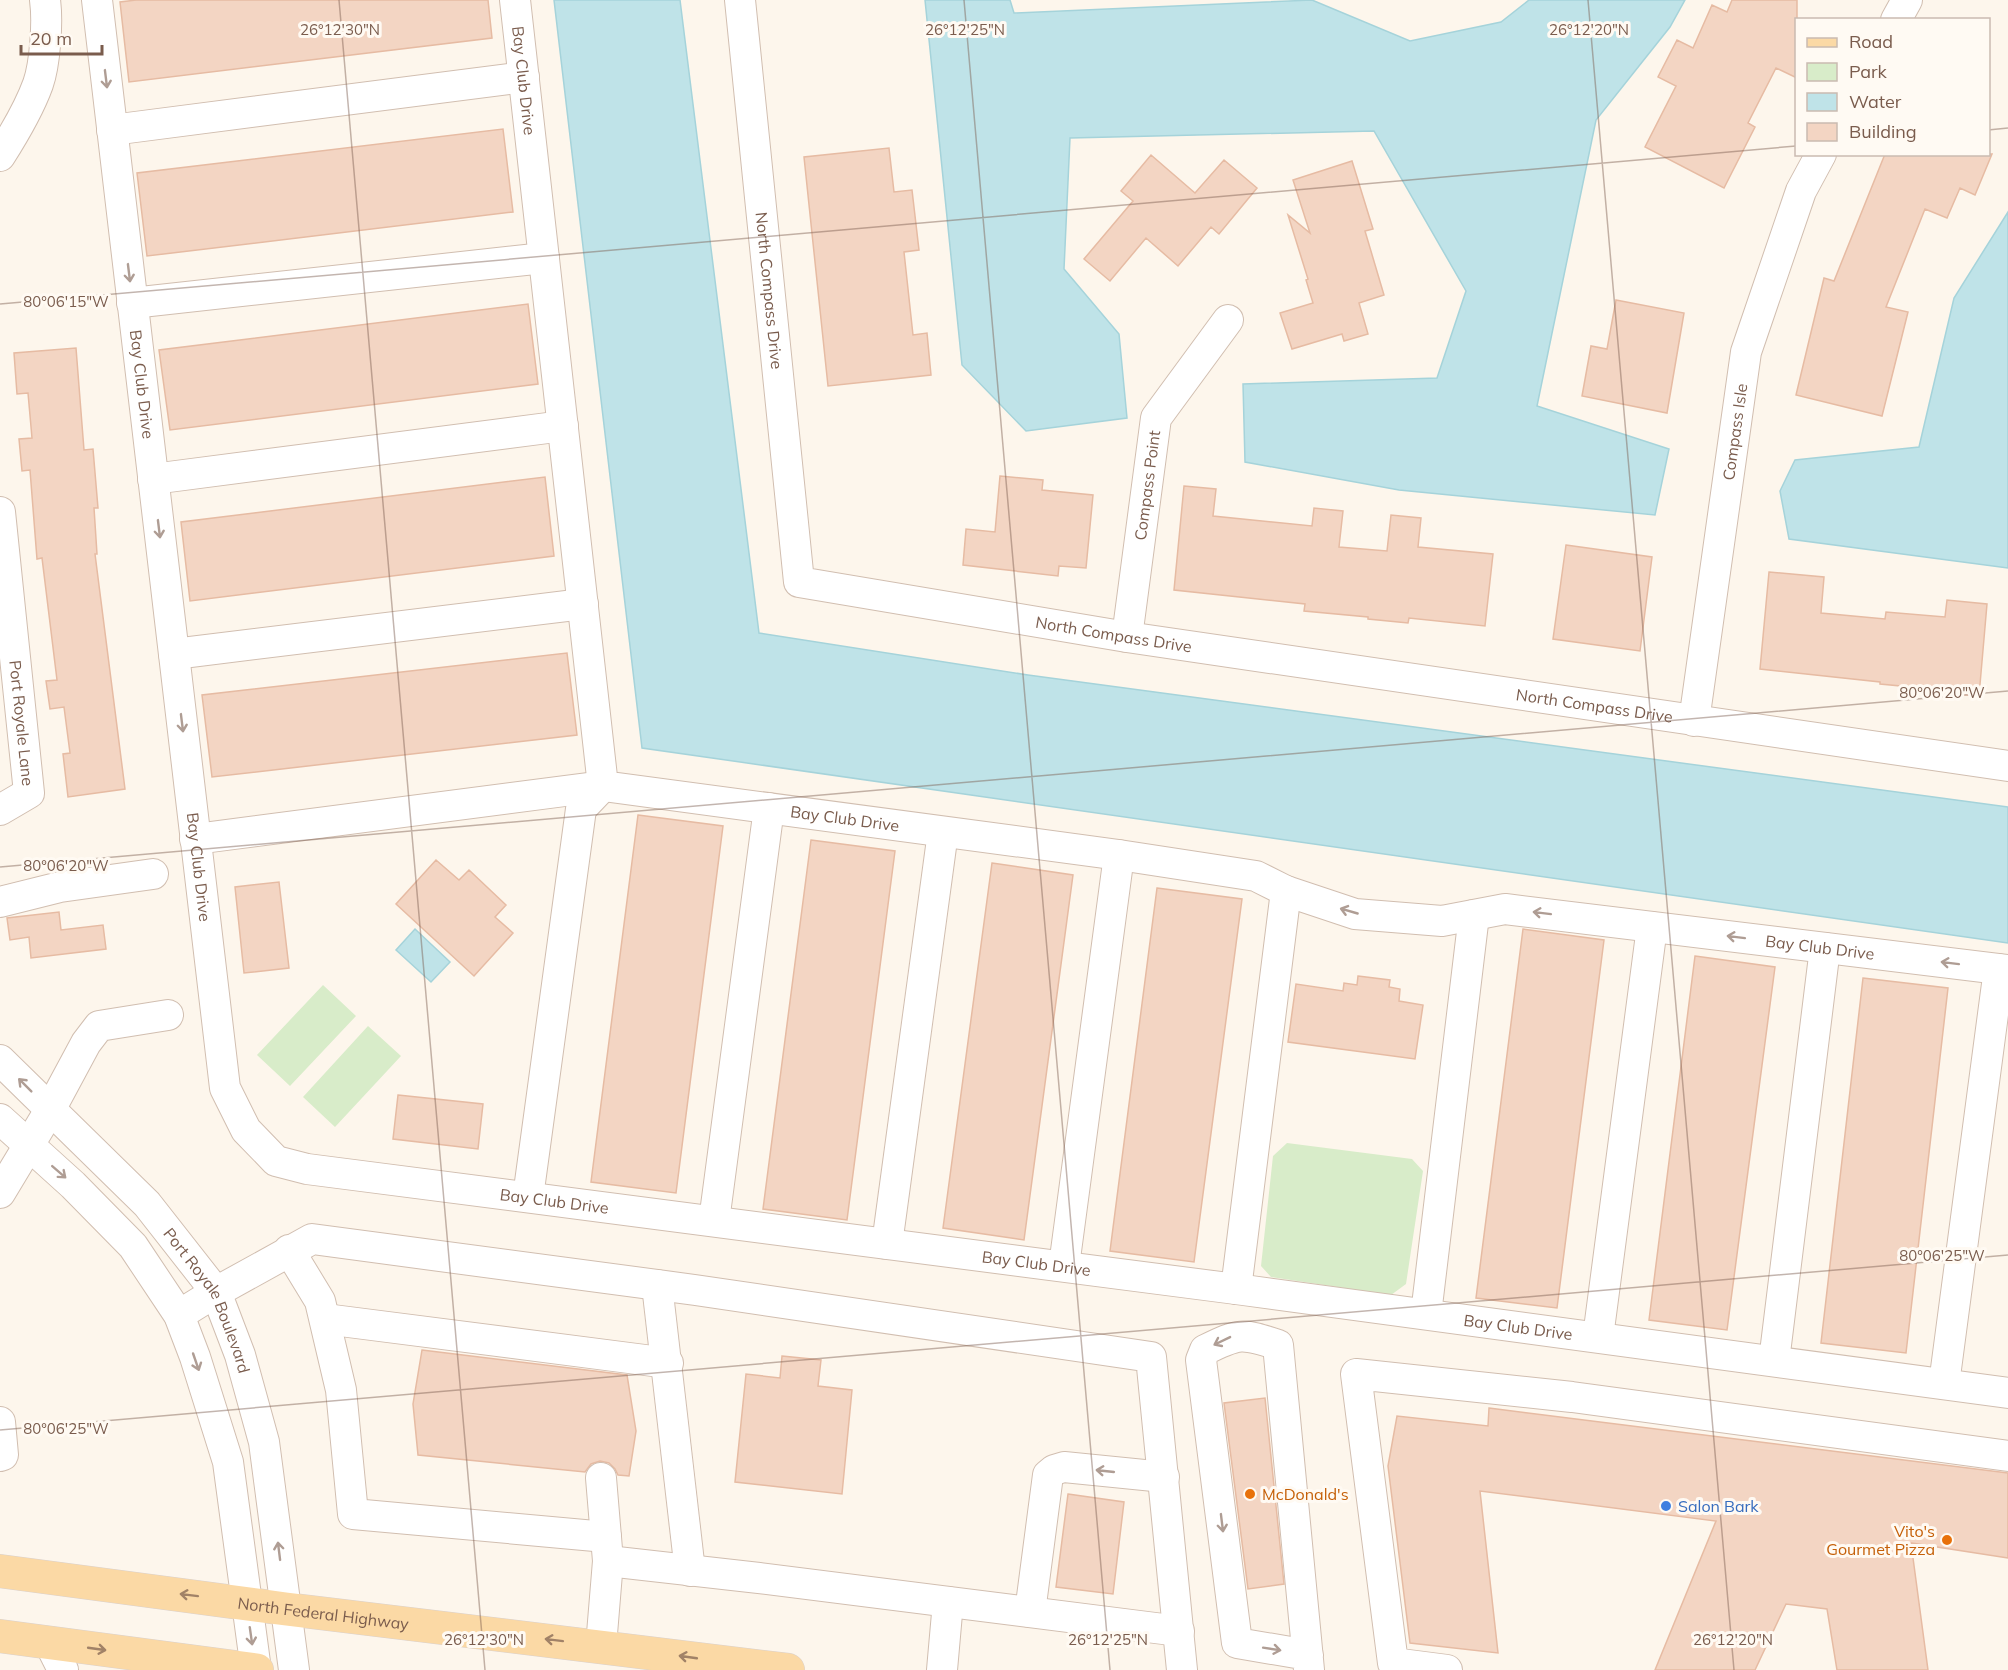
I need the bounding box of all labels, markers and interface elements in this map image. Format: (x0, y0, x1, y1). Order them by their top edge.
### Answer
scale bar (21, 18, 102, 56)
legend (1795, 18, 1990, 156)
text: 26°12'30"N (300, 20, 380, 39)
text: 26°12'25"N (925, 20, 1005, 39)
text: 26°12'20"N (1549, 20, 1629, 39)
street label: Bay Club Drive (508, 25, 540, 136)
text: 20 m (30, 27, 72, 50)
text: Road (1849, 30, 1893, 53)
text: Park (1849, 60, 1888, 83)
one-way arrow (101, 69, 112, 88)
text: Water (1849, 90, 1902, 113)
text: Building (1849, 120, 1917, 143)
street label: North Compass Drive (752, 211, 787, 370)
one-way arrow (124, 262, 135, 282)
text: 80°06'15"W (23, 292, 109, 311)
street label: Bay Club Drive (126, 329, 159, 440)
street label: Compass Isle (1718, 382, 1751, 482)
street label: Compass Point (1130, 429, 1164, 542)
one-way arrow (154, 518, 165, 538)
street label: North Compass Drive (1034, 612, 1193, 656)
street label: Port Royale Lane (5, 659, 38, 787)
text: 80°06'20"W (1899, 683, 1985, 702)
street label: North Compass Drive (1515, 684, 1674, 727)
one-way arrow (177, 712, 188, 732)
street label: Bay Club Drive (789, 801, 901, 836)
street label: Bay Club Drive (183, 811, 215, 923)
text: 80°06'20"W (23, 856, 109, 875)
one-way arrow (1340, 905, 1359, 916)
one-way arrow (1533, 907, 1552, 918)
one-way arrow (1726, 931, 1746, 942)
street label: Bay Club Drive (1764, 931, 1876, 964)
one-way arrow (1941, 958, 1960, 969)
one-way arrow (18, 1077, 33, 1092)
one-way arrow (51, 1166, 67, 1179)
street label: Bay Club Drive (499, 1184, 610, 1218)
street label: Port Royale Boulevard (159, 1224, 255, 1375)
street label: Bay Club Drive (981, 1246, 1092, 1280)
text: 80°06'25"W (1899, 1246, 1985, 1265)
street label: Bay Club Drive (1462, 1310, 1574, 1344)
one-way arrow (1214, 1336, 1232, 1347)
one-way arrow (191, 1352, 202, 1371)
text: 80°06'25"W (23, 1419, 109, 1438)
one-way arrow (1096, 1465, 1116, 1476)
place label: McDonald's (1262, 1484, 1349, 1504)
marker: McDonald's (1243, 1487, 1257, 1501)
place label: Salon Bark (1678, 1496, 1759, 1516)
marker: Salon Bark (1659, 1499, 1673, 1513)
one-way arrow (1216, 1513, 1227, 1533)
place label: Vito's Gourmet Pizza (1826, 1521, 1935, 1559)
marker: Vito's Gourmet Pizza (1940, 1533, 1954, 1547)
one-way arrow (273, 1541, 284, 1561)
one-way arrow (179, 1589, 199, 1600)
street label: North Federal Highway (236, 1593, 410, 1634)
one-way arrow (246, 1626, 257, 1645)
text: 26°12'30"N (444, 1630, 524, 1649)
text: 26°12'25"N (1068, 1630, 1148, 1649)
text: 26°12'20"N (1693, 1630, 1773, 1649)
one-way arrow (545, 1635, 565, 1646)
one-way arrow (86, 1643, 106, 1654)
one-way arrow (1262, 1644, 1282, 1655)
one-way arrow (679, 1651, 699, 1662)

